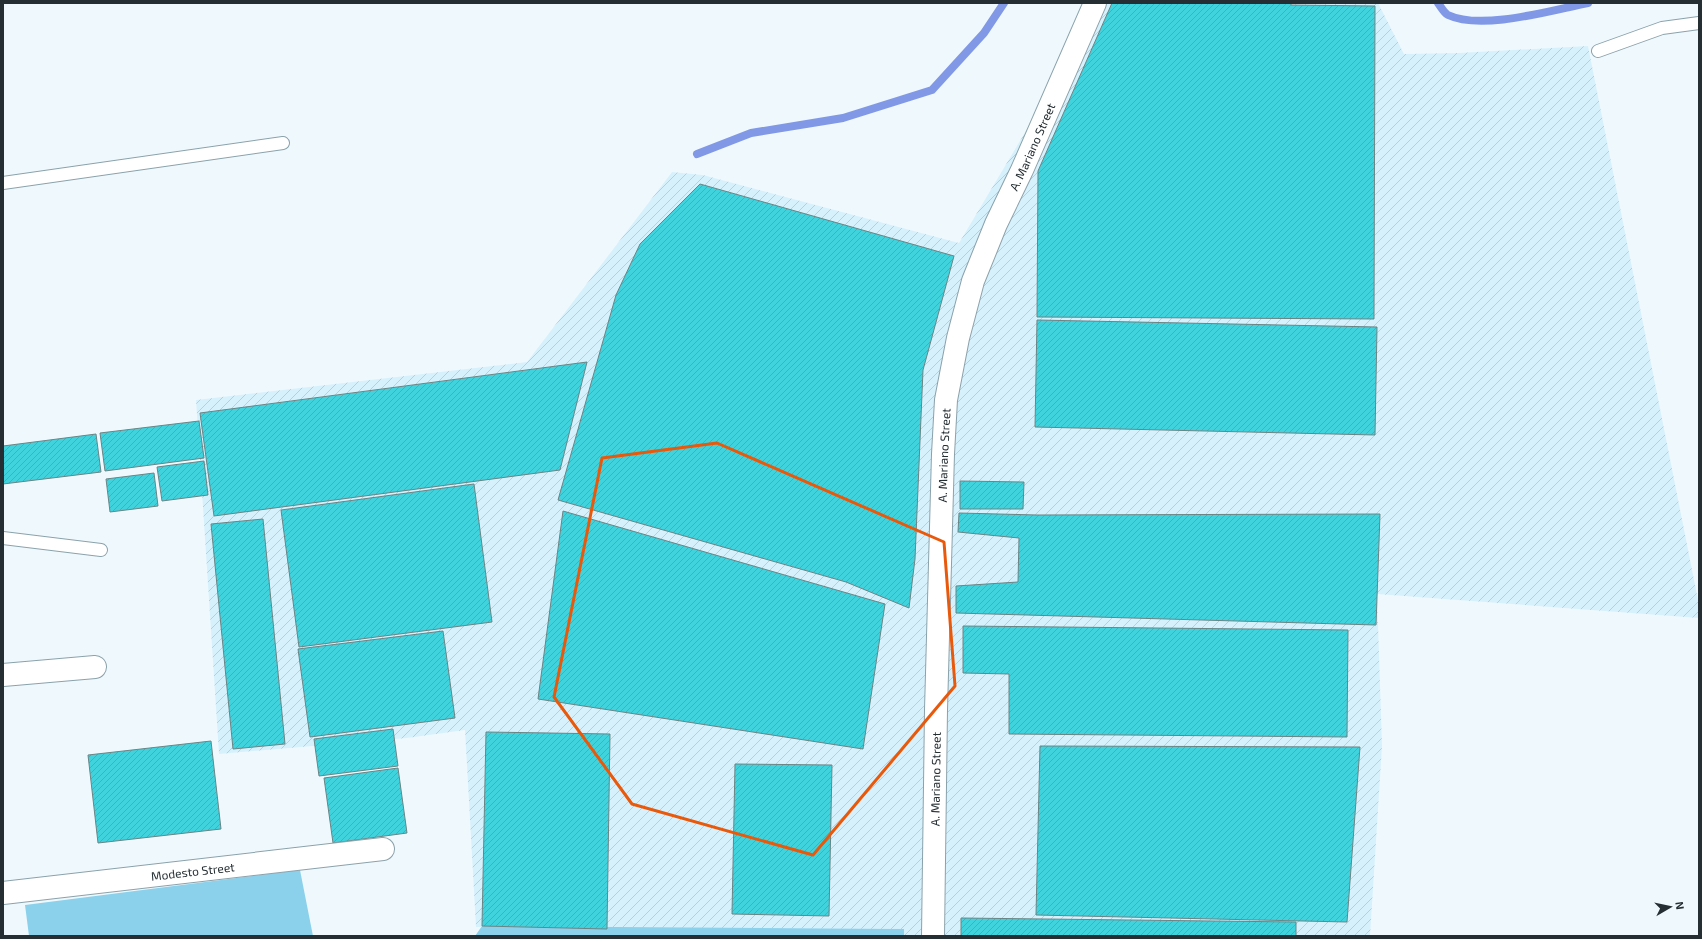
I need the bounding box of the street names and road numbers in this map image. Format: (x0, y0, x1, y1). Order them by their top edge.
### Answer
street label: A. Mariano Street (1006, 100, 1058, 193)
street label: A. Mariano Street (935, 407, 953, 502)
street label: A. Mariano Street (927, 731, 943, 826)
street label: Modesto Street (150, 859, 236, 883)

